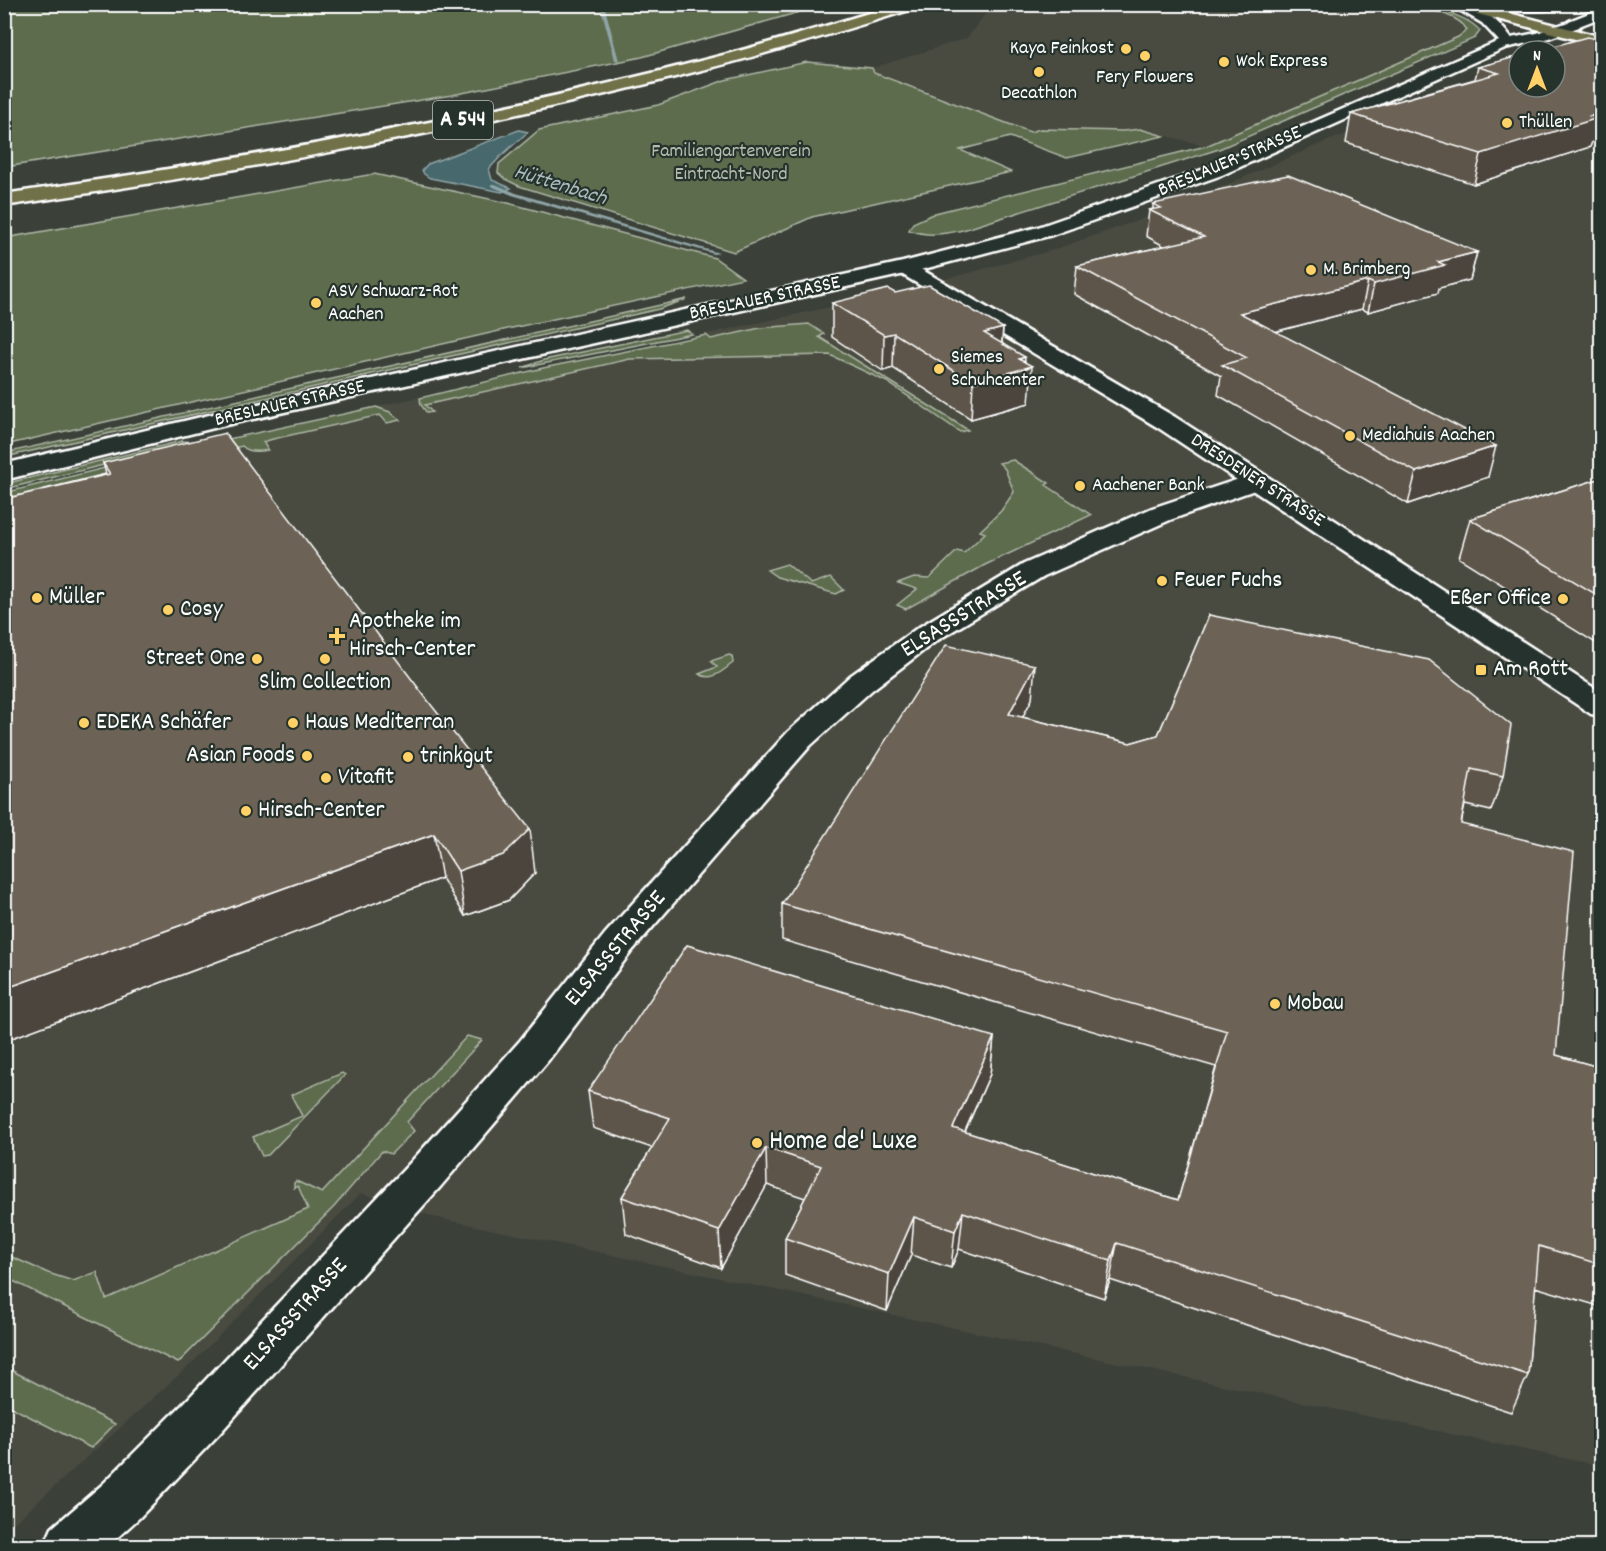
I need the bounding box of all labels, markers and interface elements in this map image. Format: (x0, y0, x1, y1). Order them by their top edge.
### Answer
place label: Kaya Feinkost (1010, 35, 1114, 63)
north arrow (1507, 39, 1567, 99)
marker: Kaya Feinkost (1119, 42, 1133, 56)
text: N (1533, 45, 1541, 68)
place label: Wok Express (1236, 48, 1328, 76)
marker: Fery Flowers (1138, 49, 1152, 63)
marker: Wok Express (1217, 55, 1231, 69)
place label: Fery Flowers (1096, 64, 1194, 92)
marker: Decathlon (1032, 65, 1046, 79)
place label: Decathlon (1001, 80, 1077, 108)
road number: A 544 (433, 101, 493, 139)
place label: Thüllen (1519, 109, 1572, 137)
marker: Thüllen (1500, 116, 1514, 130)
street label: BRESLAUER STRASSE (1154, 119, 1306, 205)
park label: Familiengartenverein Eintracht-Nord (651, 138, 811, 189)
water label: Hüttenbach (510, 157, 611, 215)
place label: M. Brimberg (1323, 256, 1411, 284)
marker: M. Brimberg (1304, 263, 1318, 277)
street label: BRESLAUER STRASSE (687, 269, 843, 329)
place label: ASV Schwarz-Rot Aachen (328, 278, 458, 329)
marker: ASV Schwarz-Rot Aachen (309, 296, 323, 310)
place label: Siemes Schuhcenter (951, 344, 1045, 395)
marker: Siemes Schuhcenter (932, 362, 946, 376)
street label: BRESLAUER STRASSE (212, 373, 368, 435)
place label: Mediahuis Aachen (1362, 422, 1495, 450)
street label: DRESDENER STRASSE (1184, 427, 1330, 535)
marker: Mediahuis Aachen (1343, 429, 1357, 443)
place label: Aachener Bank (1092, 472, 1205, 500)
marker: Aachener Bank (1073, 479, 1087, 493)
street label: ELSASSSTRASSE (895, 563, 1034, 667)
place label: Feuer Fuchs (1174, 564, 1282, 598)
marker: Feuer Fuchs (1155, 574, 1169, 588)
place label: Müller (49, 581, 104, 615)
place label: Eßer Office (1450, 582, 1551, 616)
marker: Müller (30, 591, 44, 605)
marker: Eßer Office (1556, 592, 1570, 606)
place label: Cosy (180, 593, 224, 627)
marker: Cosy (161, 603, 175, 617)
place label: Apotheke im Hirsch-Center (349, 605, 475, 667)
marker: Apotheke im Hirsch-Center (330, 629, 344, 643)
place label: Street One (146, 642, 245, 676)
marker: Street One (250, 652, 264, 666)
marker: Slim Collection (318, 652, 332, 666)
place label: Am Rott (1493, 653, 1568, 687)
marker: Am Rott (1474, 663, 1488, 677)
place label: Slim Collection (259, 666, 391, 700)
place label: EDEKA Schäfer (96, 706, 231, 740)
place label: Haus Mediterran (305, 706, 454, 740)
marker: EDEKA Schäfer (77, 716, 91, 730)
marker: Haus Mediterran (286, 716, 300, 730)
place label: Asian Foods (186, 739, 295, 773)
place label: trinkgut (420, 740, 493, 774)
marker: Asian Foods (300, 749, 314, 763)
marker: trinkgut (401, 750, 415, 764)
place label: Vitafit (338, 761, 394, 795)
marker: Vitafit (319, 771, 333, 785)
place label: Hirsch-Center (258, 794, 384, 828)
marker: Hirsch-Center (239, 804, 253, 818)
street label: ELSASSSTRASSE (557, 883, 675, 1015)
place label: Mobau (1287, 987, 1344, 1021)
marker: Mobau (1268, 997, 1282, 1011)
place label: Home de' Luxe (769, 1123, 917, 1163)
marker: Home de' Luxe (750, 1136, 764, 1150)
street label: ELSASSSTRASSE (236, 1251, 356, 1379)

